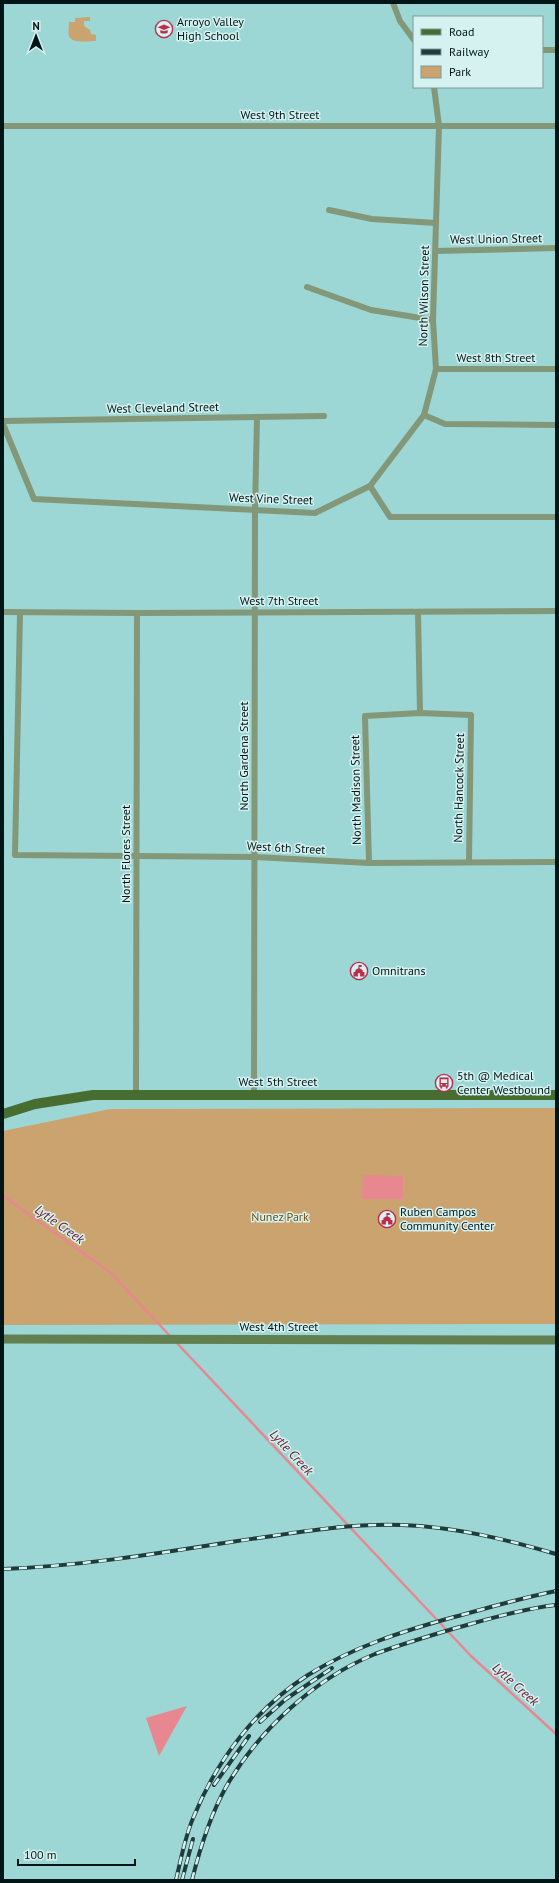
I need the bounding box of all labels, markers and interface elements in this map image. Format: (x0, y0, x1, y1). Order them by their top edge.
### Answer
place label: Arroyo Valley High School (177, 14, 244, 43)
north arrow (16, 16, 56, 56)
legend (413, 16, 543, 88)
text: N (32, 19, 40, 33)
school or university icon: Arroyo Valley High School (154, 19, 174, 39)
text: Road (449, 24, 474, 39)
text: Railway (449, 44, 489, 59)
text: Park (449, 64, 471, 79)
street label: West 9th Street (241, 107, 319, 122)
street label: West Union Street (450, 230, 542, 247)
street label: North Wilson Street (415, 245, 432, 347)
street label: West 8th Street (457, 350, 535, 365)
street label: West Cleveland Street (107, 399, 219, 416)
street label: West Vine Street (229, 490, 313, 507)
street label: West 7th Street (240, 593, 318, 608)
street label: North Gardena Street (236, 701, 251, 811)
street label: North Hancock Street (450, 733, 467, 843)
street label: North Madison Street (347, 735, 364, 845)
street label: North Flores Street (118, 805, 133, 903)
street label: West 6th Street (246, 838, 326, 857)
public building icon: Omnitrans (349, 961, 369, 981)
place label: Omnitrans (372, 963, 425, 978)
place label: 5th @ Medical Center Westbound (457, 1068, 550, 1097)
bus stop icon: 5th @ Medical Center Westbound (434, 1073, 454, 1093)
street label: West 5th Street (239, 1074, 317, 1089)
water label: Lytle Creek (32, 1201, 89, 1248)
place label: Ruben Campos Community Center (400, 1204, 494, 1233)
park label: Nunez Park (251, 1209, 309, 1224)
public building icon: Ruben Campos Community Center (377, 1209, 397, 1229)
street label: West 4th Street (240, 1319, 318, 1334)
water label: Lytle Creek (266, 1426, 318, 1480)
water label: Lytle Creek (489, 1659, 543, 1710)
scale bar (18, 1841, 135, 1867)
text: 100 m (24, 1847, 57, 1862)

